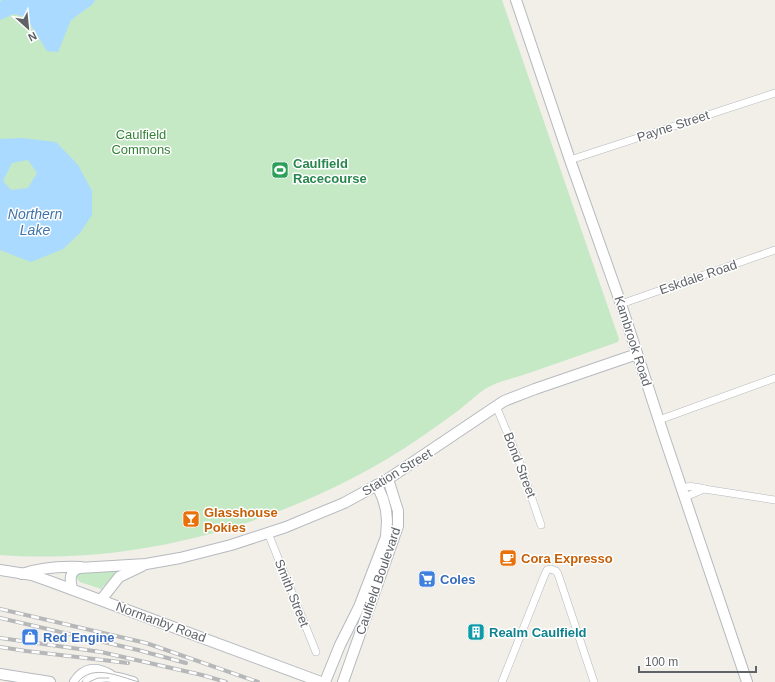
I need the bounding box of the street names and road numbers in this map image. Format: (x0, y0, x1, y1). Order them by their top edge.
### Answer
street label: Payne Street (635, 107, 711, 145)
street label: Eskdale Road (657, 257, 739, 297)
street label: Kambrook Road (611, 294, 655, 388)
street label: Bond Street (501, 430, 539, 500)
street label: Station Street (359, 445, 435, 499)
street label: Caulfield Boulevard (353, 525, 403, 637)
street label: Smith Street (272, 557, 312, 629)
street label: Normanby Road (114, 599, 208, 645)

